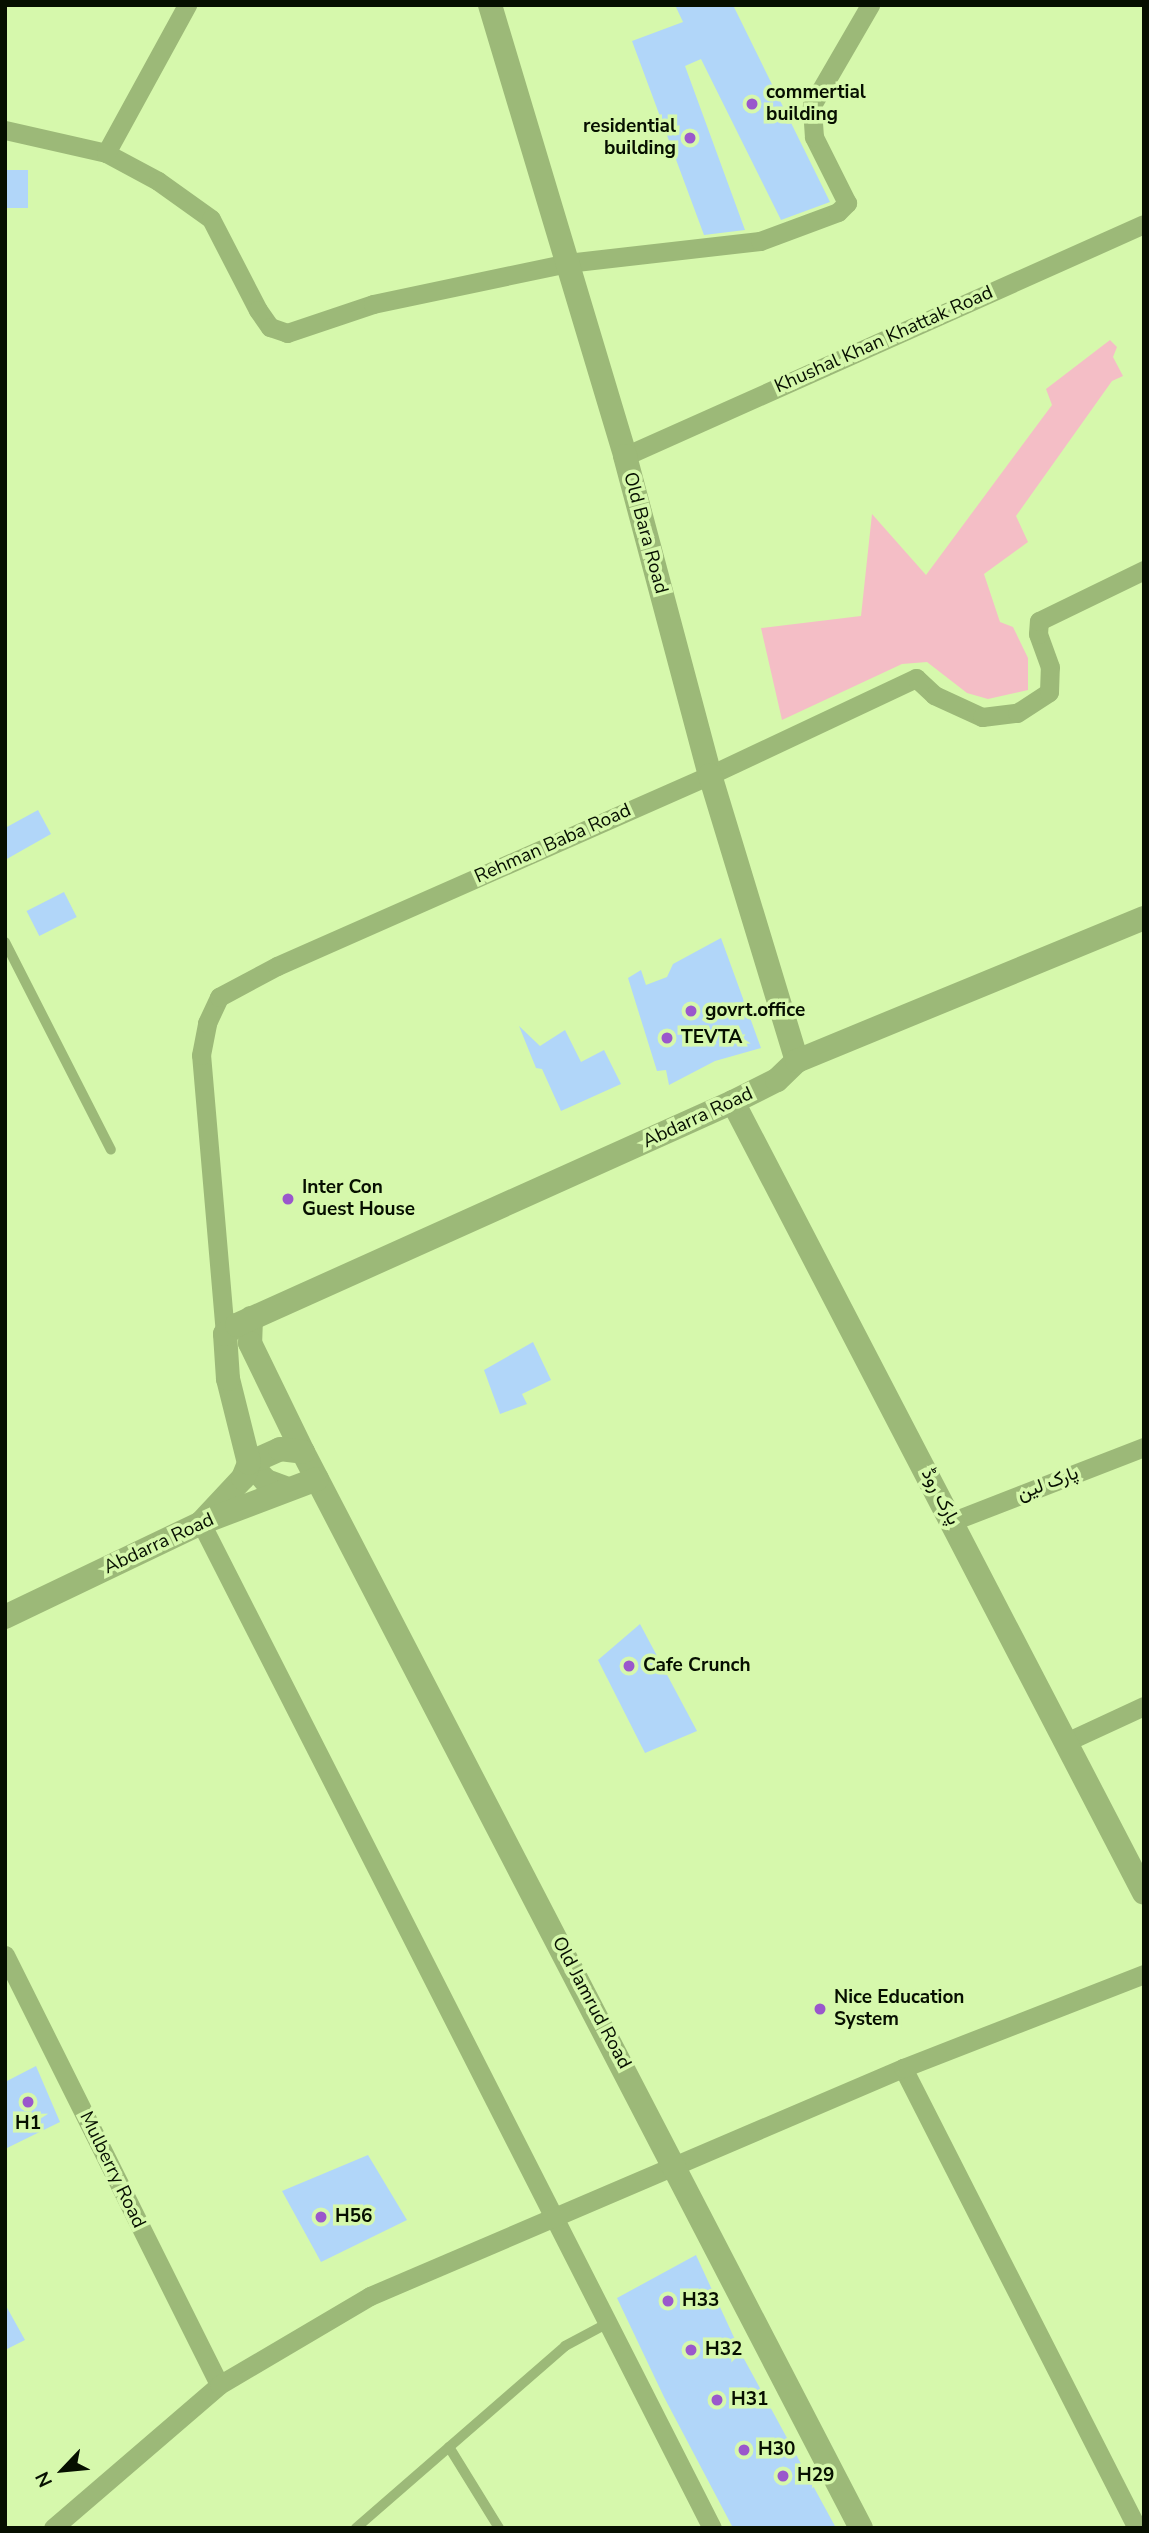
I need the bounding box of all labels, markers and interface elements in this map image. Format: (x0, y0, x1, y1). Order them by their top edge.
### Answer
place label: commertial building (766, 82, 866, 126)
marker: commertial building (744, 96, 760, 112)
place label: residential building (583, 116, 676, 160)
marker: residential building (682, 130, 698, 146)
street label: Khushal Khan Khattak Road (771, 281, 997, 399)
street label: Old Bara Road (618, 470, 672, 596)
street label: Rehman Baba Road (471, 799, 635, 889)
place label: govrt.office (705, 1000, 805, 1022)
marker: govrt.office (683, 1003, 699, 1019)
place label: TEVTA (681, 1027, 742, 1049)
marker: TEVTA (659, 1030, 675, 1046)
street label: Abdarra Road (639, 1083, 757, 1153)
place label: Inter Con Guest House (302, 1177, 415, 1221)
marker: Inter Con Guest House (280, 1191, 296, 1207)
street label: پارک لین (1014, 1462, 1082, 1506)
street label: پارک روڈ (916, 1465, 964, 1529)
street label: Abdarra Road (100, 1509, 218, 1579)
place label: Cafe Crunch (643, 1655, 751, 1677)
marker: Cafe Crunch (621, 1658, 637, 1674)
street label: Old Jamrud Road (547, 1933, 635, 2073)
place label: Nice Education System (834, 1987, 964, 2031)
marker: Nice Education System (812, 2001, 828, 2017)
marker: H1 (20, 2094, 36, 2110)
street label: Mulberry Road (74, 2108, 150, 2232)
place label: H1 (15, 2113, 41, 2135)
place label: H56 (335, 2206, 372, 2228)
marker: H56 (313, 2209, 329, 2225)
place label: H33 (682, 2290, 719, 2312)
marker: H33 (660, 2293, 676, 2309)
place label: H32 (705, 2339, 742, 2361)
marker: H32 (683, 2342, 699, 2358)
place label: H31 (731, 2389, 768, 2411)
marker: H31 (709, 2392, 725, 2408)
north arrow (28, 2435, 98, 2505)
place label: H30 (758, 2439, 795, 2461)
marker: H30 (736, 2442, 752, 2458)
place label: H29 (797, 2465, 834, 2487)
text: N (29, 2467, 59, 2491)
marker: H29 (775, 2468, 791, 2484)

